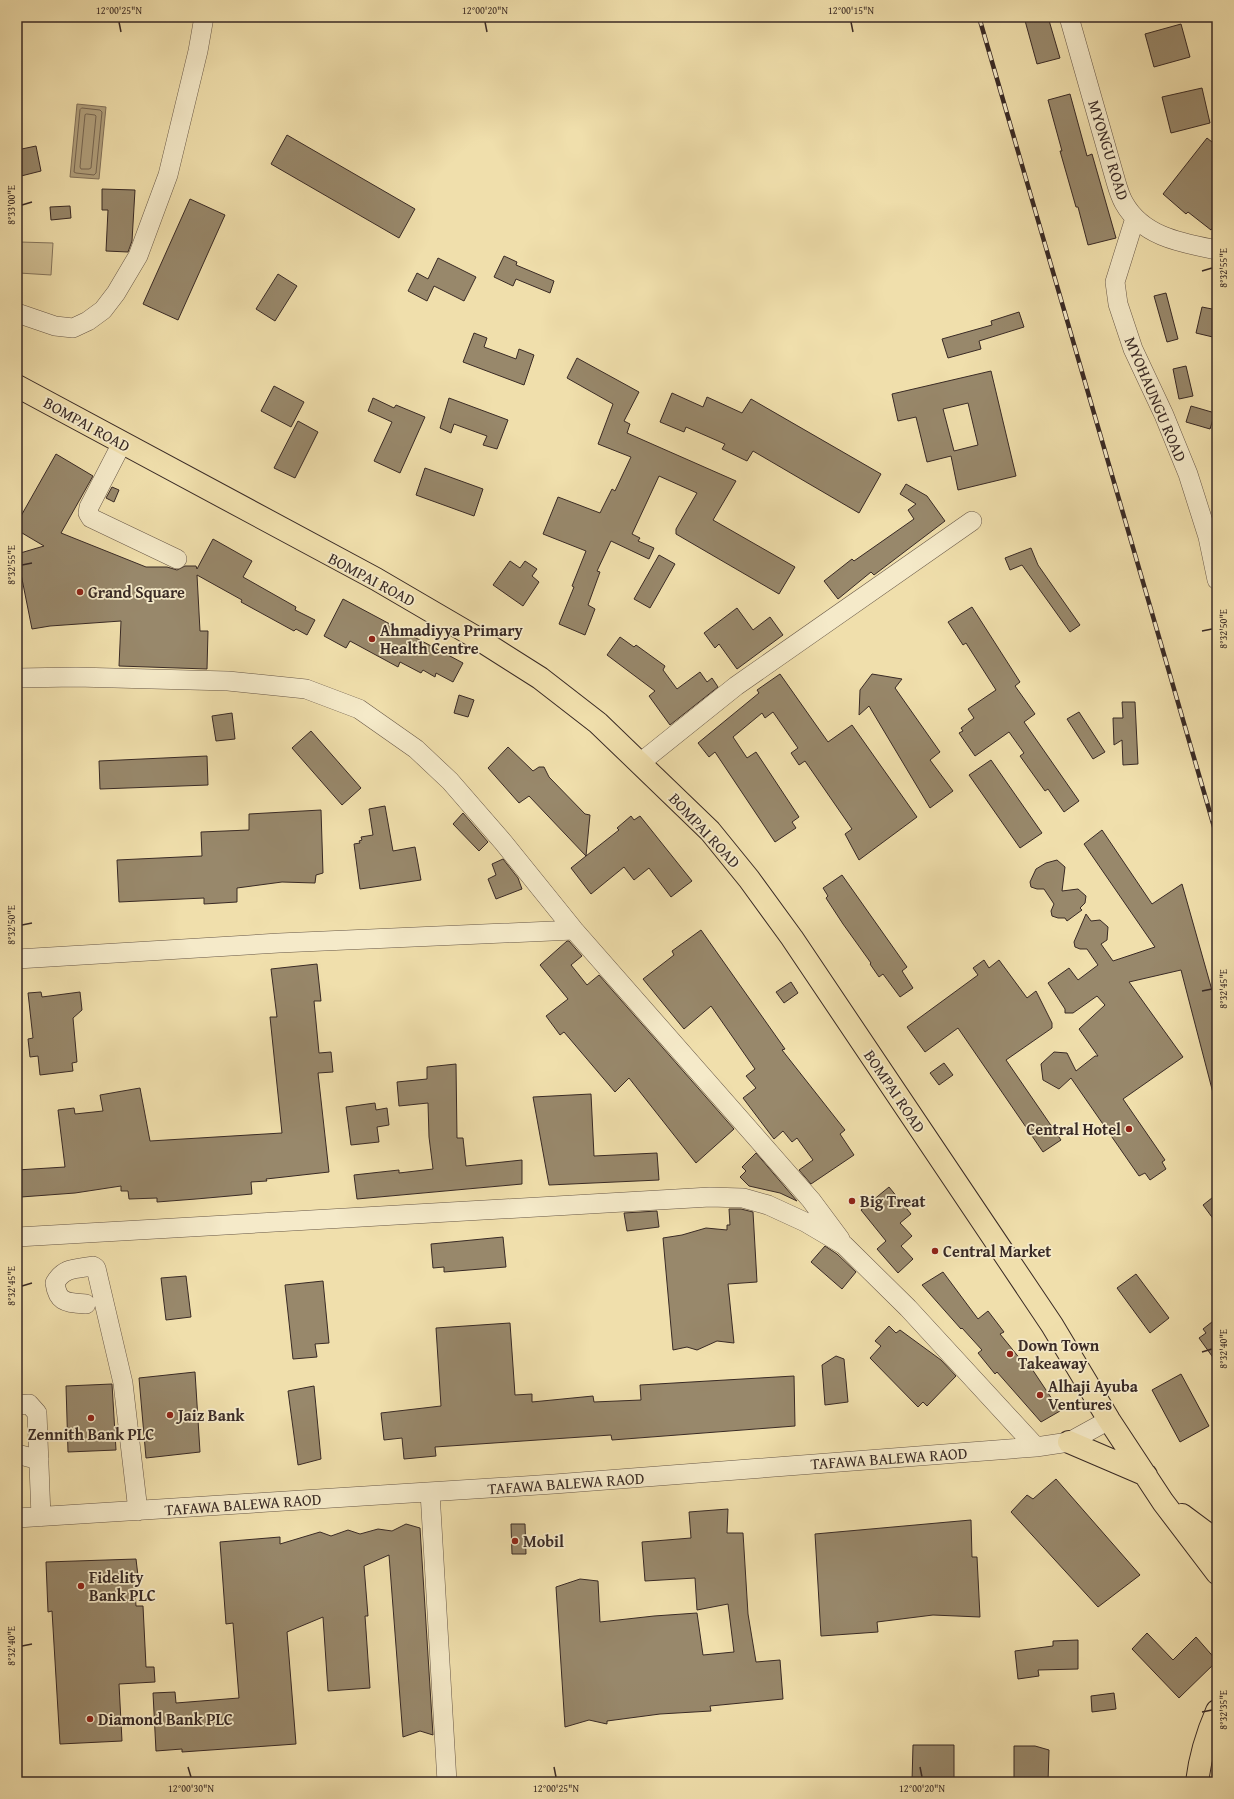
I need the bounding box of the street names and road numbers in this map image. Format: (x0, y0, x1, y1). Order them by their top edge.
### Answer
street label: MYONGU ROAD (1082, 97, 1136, 203)
street label: MYOHAUNGU ROAD (1119, 333, 1193, 466)
street label: BOMPAI ROAD (39, 390, 135, 458)
street label: BOMPAI ROAD (324, 546, 420, 612)
street label: BOMPAI ROAD (664, 787, 747, 873)
street label: BOMPAI ROAD (858, 1045, 932, 1138)
street label: TAFAWA BALEWA RAOD (810, 1441, 968, 1475)
street label: TAFAWA BALEWA RAOD (487, 1466, 645, 1500)
street label: TAFAWA BALEWA RAOD (164, 1487, 322, 1521)

